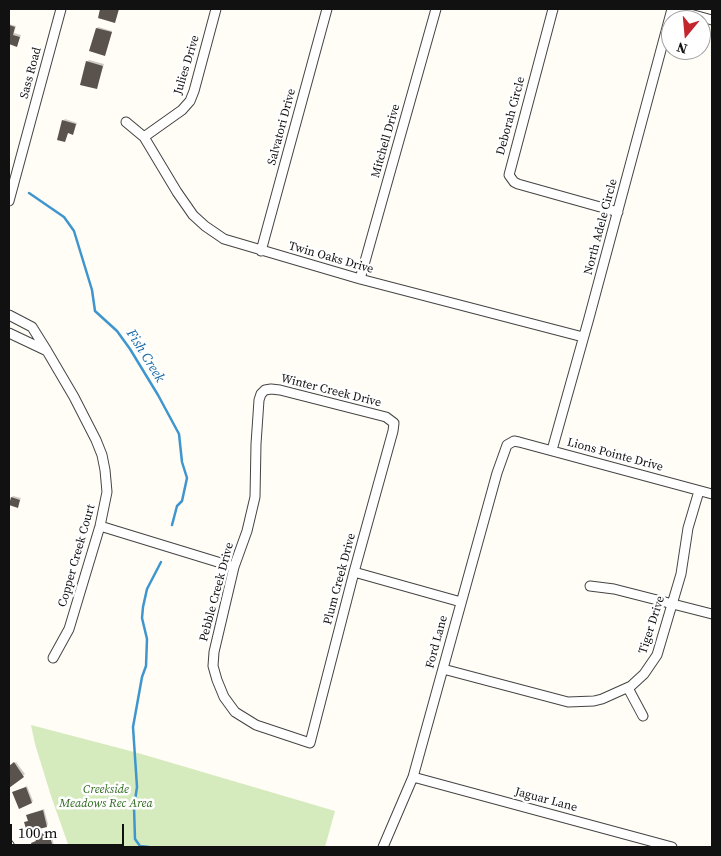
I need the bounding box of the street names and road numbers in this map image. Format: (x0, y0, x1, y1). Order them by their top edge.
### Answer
street label: Julies Drive (171, 34, 203, 96)
street label: Sass Road (17, 46, 45, 100)
street label: Deborah Circle (494, 75, 528, 157)
street label: Salvatori Drive (265, 87, 299, 167)
street label: Mitchell Drive (369, 102, 403, 180)
street label: North Adele Circle (581, 177, 621, 277)
street label: Twin Oaks Drive (287, 239, 375, 277)
street label: Winter Creek Drive (279, 372, 383, 410)
street label: Lions Pointe Drive (566, 435, 664, 475)
street label: Copper Creek Court (55, 503, 99, 609)
street label: Plum Creek Drive (321, 532, 359, 626)
street label: Pebble Creek Drive (197, 541, 237, 643)
street label: Tiger Drive (636, 594, 668, 656)
street label: Ford Lane (423, 614, 451, 670)
street label: Jaguar Lane (513, 785, 579, 815)

